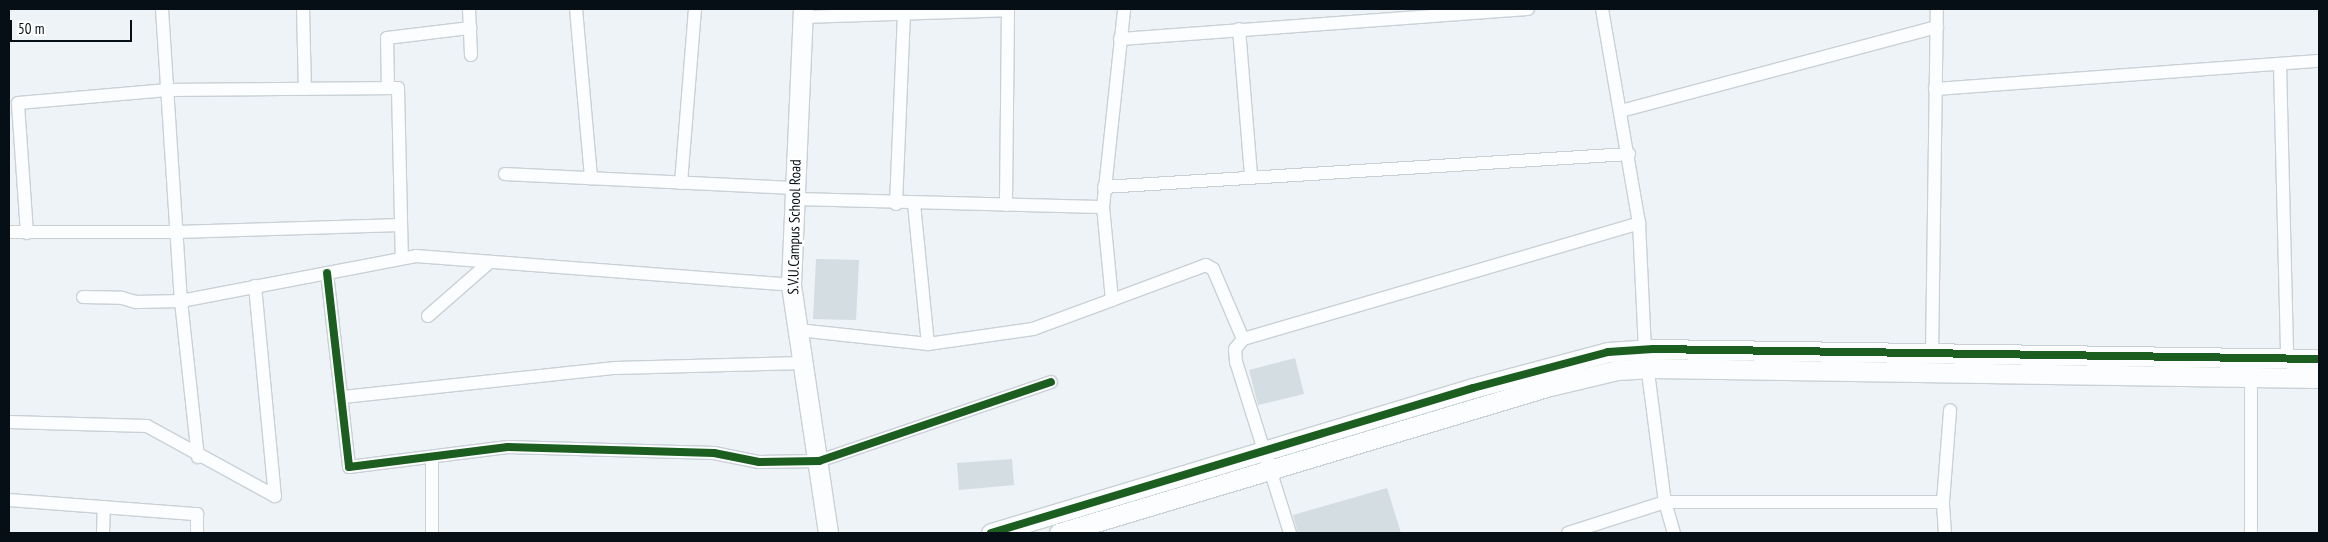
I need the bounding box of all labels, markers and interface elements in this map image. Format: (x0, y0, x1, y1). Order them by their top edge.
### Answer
scale bar (12, 10, 135, 42)
text: 50 m (18, 19, 44, 38)
street label: S.V.U.Campus School Road (784, 159, 804, 295)

